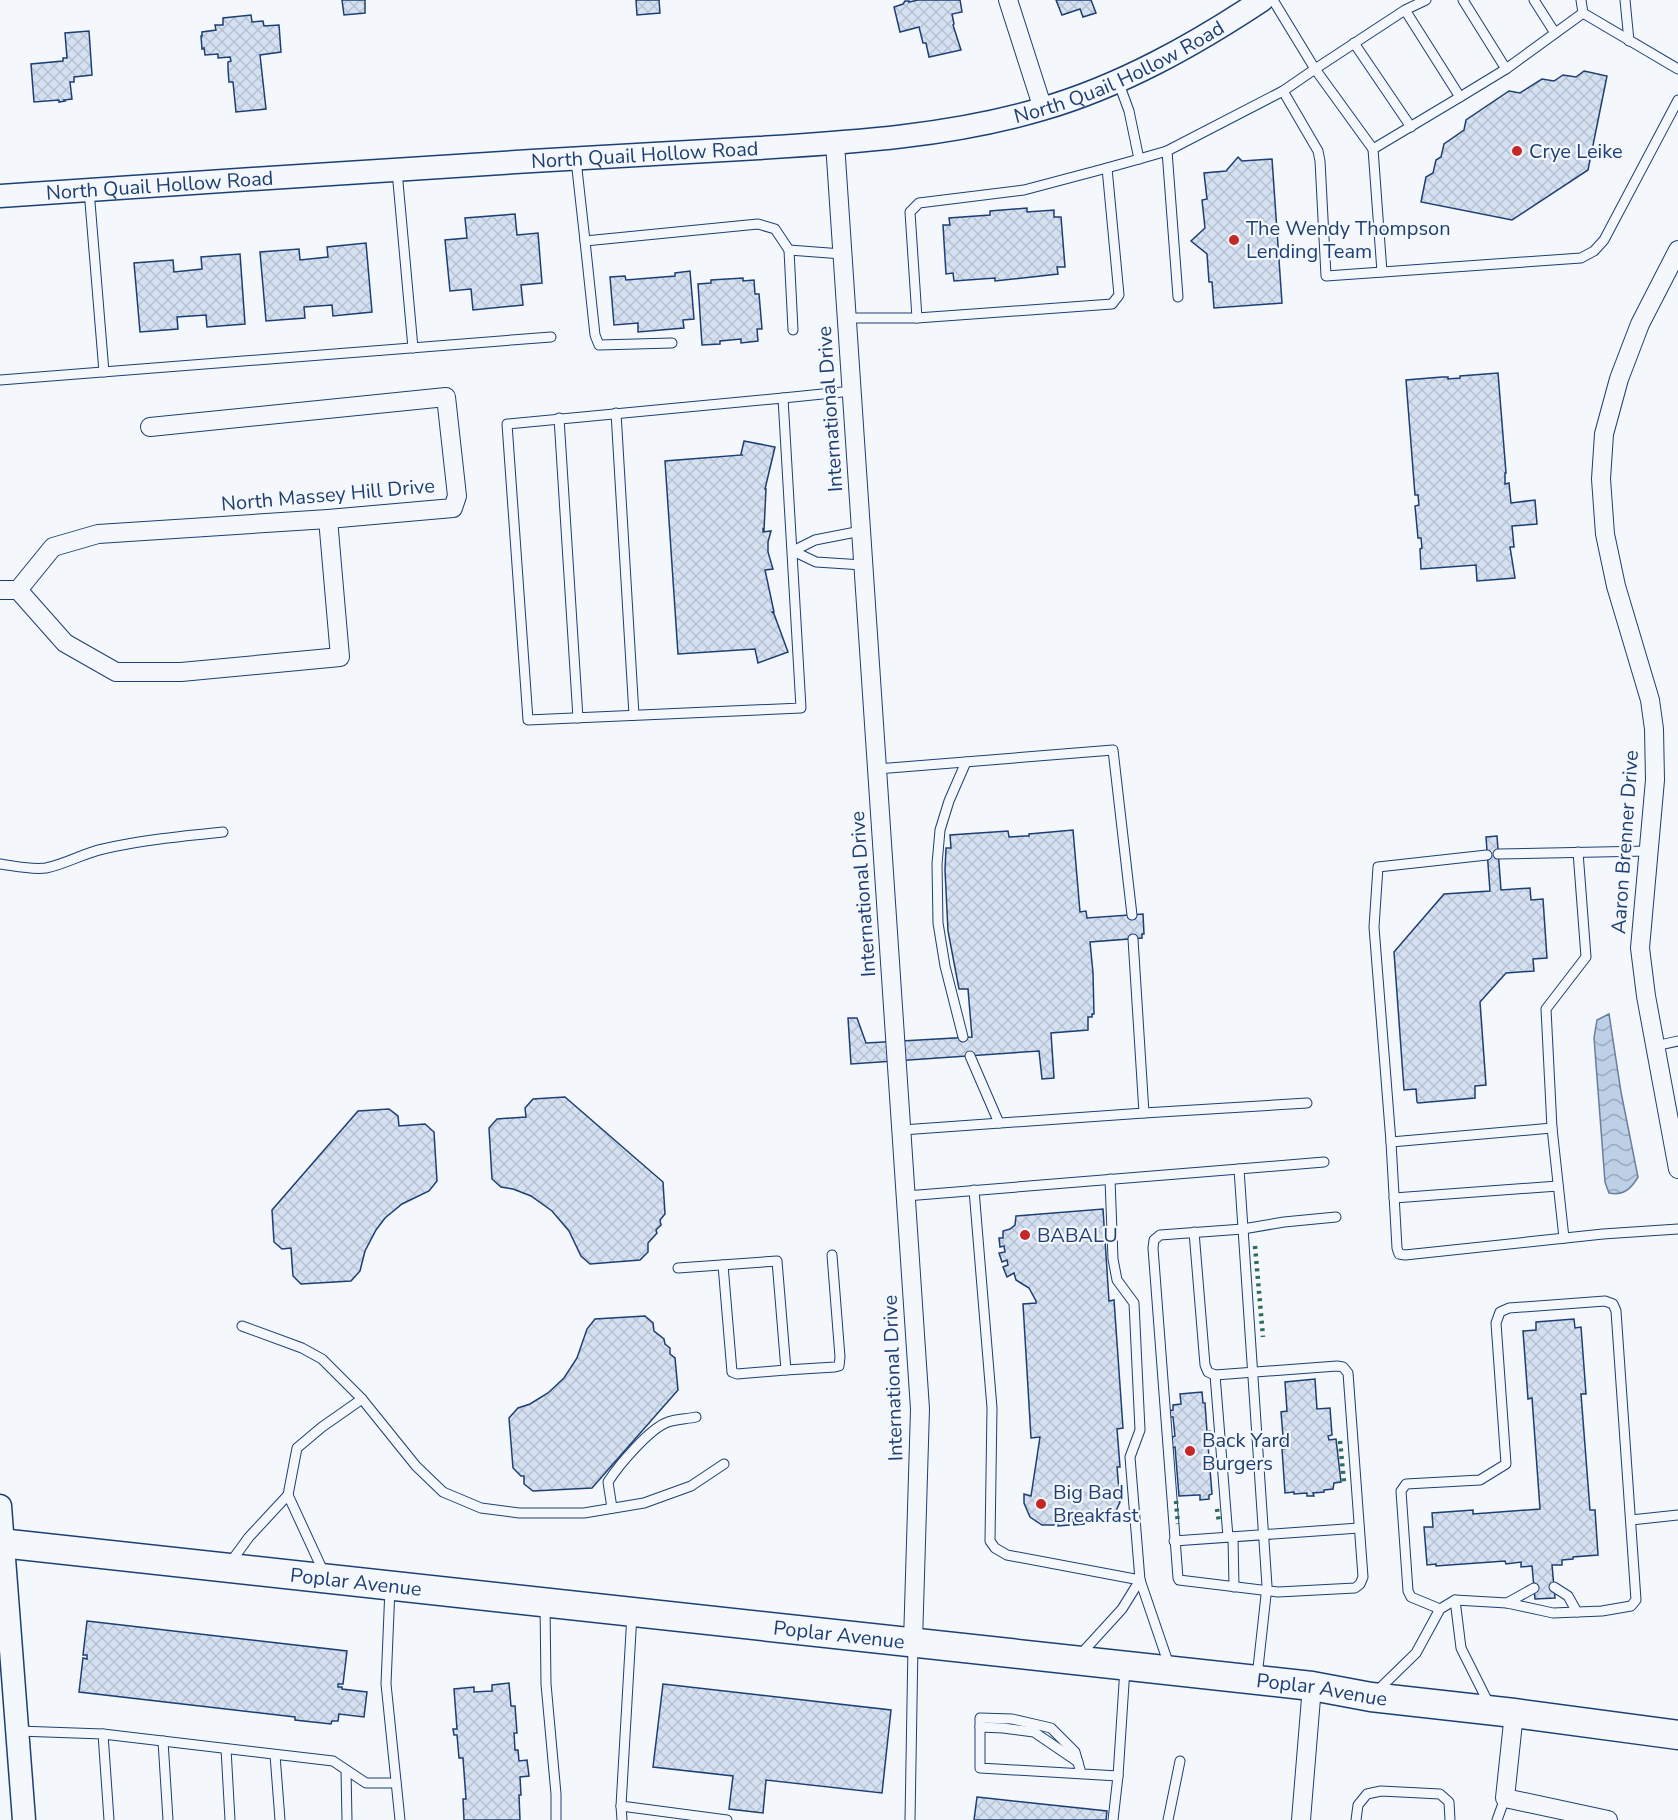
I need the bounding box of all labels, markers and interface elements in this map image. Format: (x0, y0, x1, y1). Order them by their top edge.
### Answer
street label: North Quail Hollow Road (1011, 14, 1229, 130)
street label: North Quail Hollow Road (530, 135, 759, 175)
place label: Crye Leike (1529, 138, 1623, 165)
marker: Crye Leike (1510, 144, 1524, 158)
street label: North Quail Hollow Road (45, 164, 274, 206)
place label: The Wendy Thompson Lending Team (1246, 215, 1451, 265)
marker: The Wendy Thompson Lending Team (1227, 233, 1241, 247)
street label: International Drive (811, 325, 849, 493)
street label: North Massey Hill Drive (220, 472, 436, 518)
street label: Aaron Brenner Drive (1605, 749, 1645, 935)
street label: International Drive (844, 810, 882, 978)
place label: BABALU (1037, 1222, 1118, 1249)
marker: BABALU (1018, 1228, 1032, 1242)
street label: International Drive (877, 1294, 909, 1462)
place label: Back Yard Burgers (1202, 1427, 1290, 1477)
marker: Back Yard Burgers (1183, 1444, 1197, 1458)
place label: Big Bad Breakfast (1053, 1479, 1139, 1529)
marker: Big Bad Breakfast (1034, 1497, 1048, 1511)
street label: Poplar Avenue (289, 1561, 423, 1602)
street label: Poplar Avenue (772, 1614, 906, 1655)
street label: Poplar Avenue (1255, 1667, 1389, 1712)

